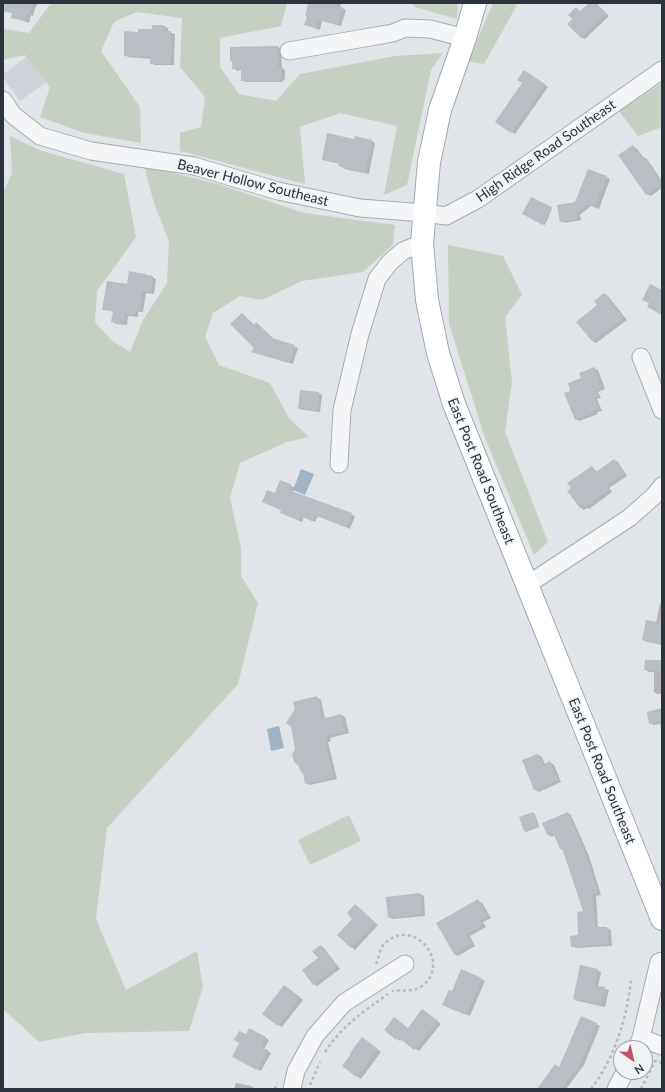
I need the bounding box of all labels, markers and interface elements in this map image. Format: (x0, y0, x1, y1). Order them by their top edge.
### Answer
street label: High Ridge Road Southeast (473, 96, 619, 206)
street label: Beaver Hollow Southeast (176, 156, 330, 210)
street label: East Post Road Southeast (444, 395, 518, 547)
street label: East Post Road Southeast (565, 695, 639, 847)
north arrow (613, 1040, 653, 1080)
text: N (632, 1062, 647, 1077)

